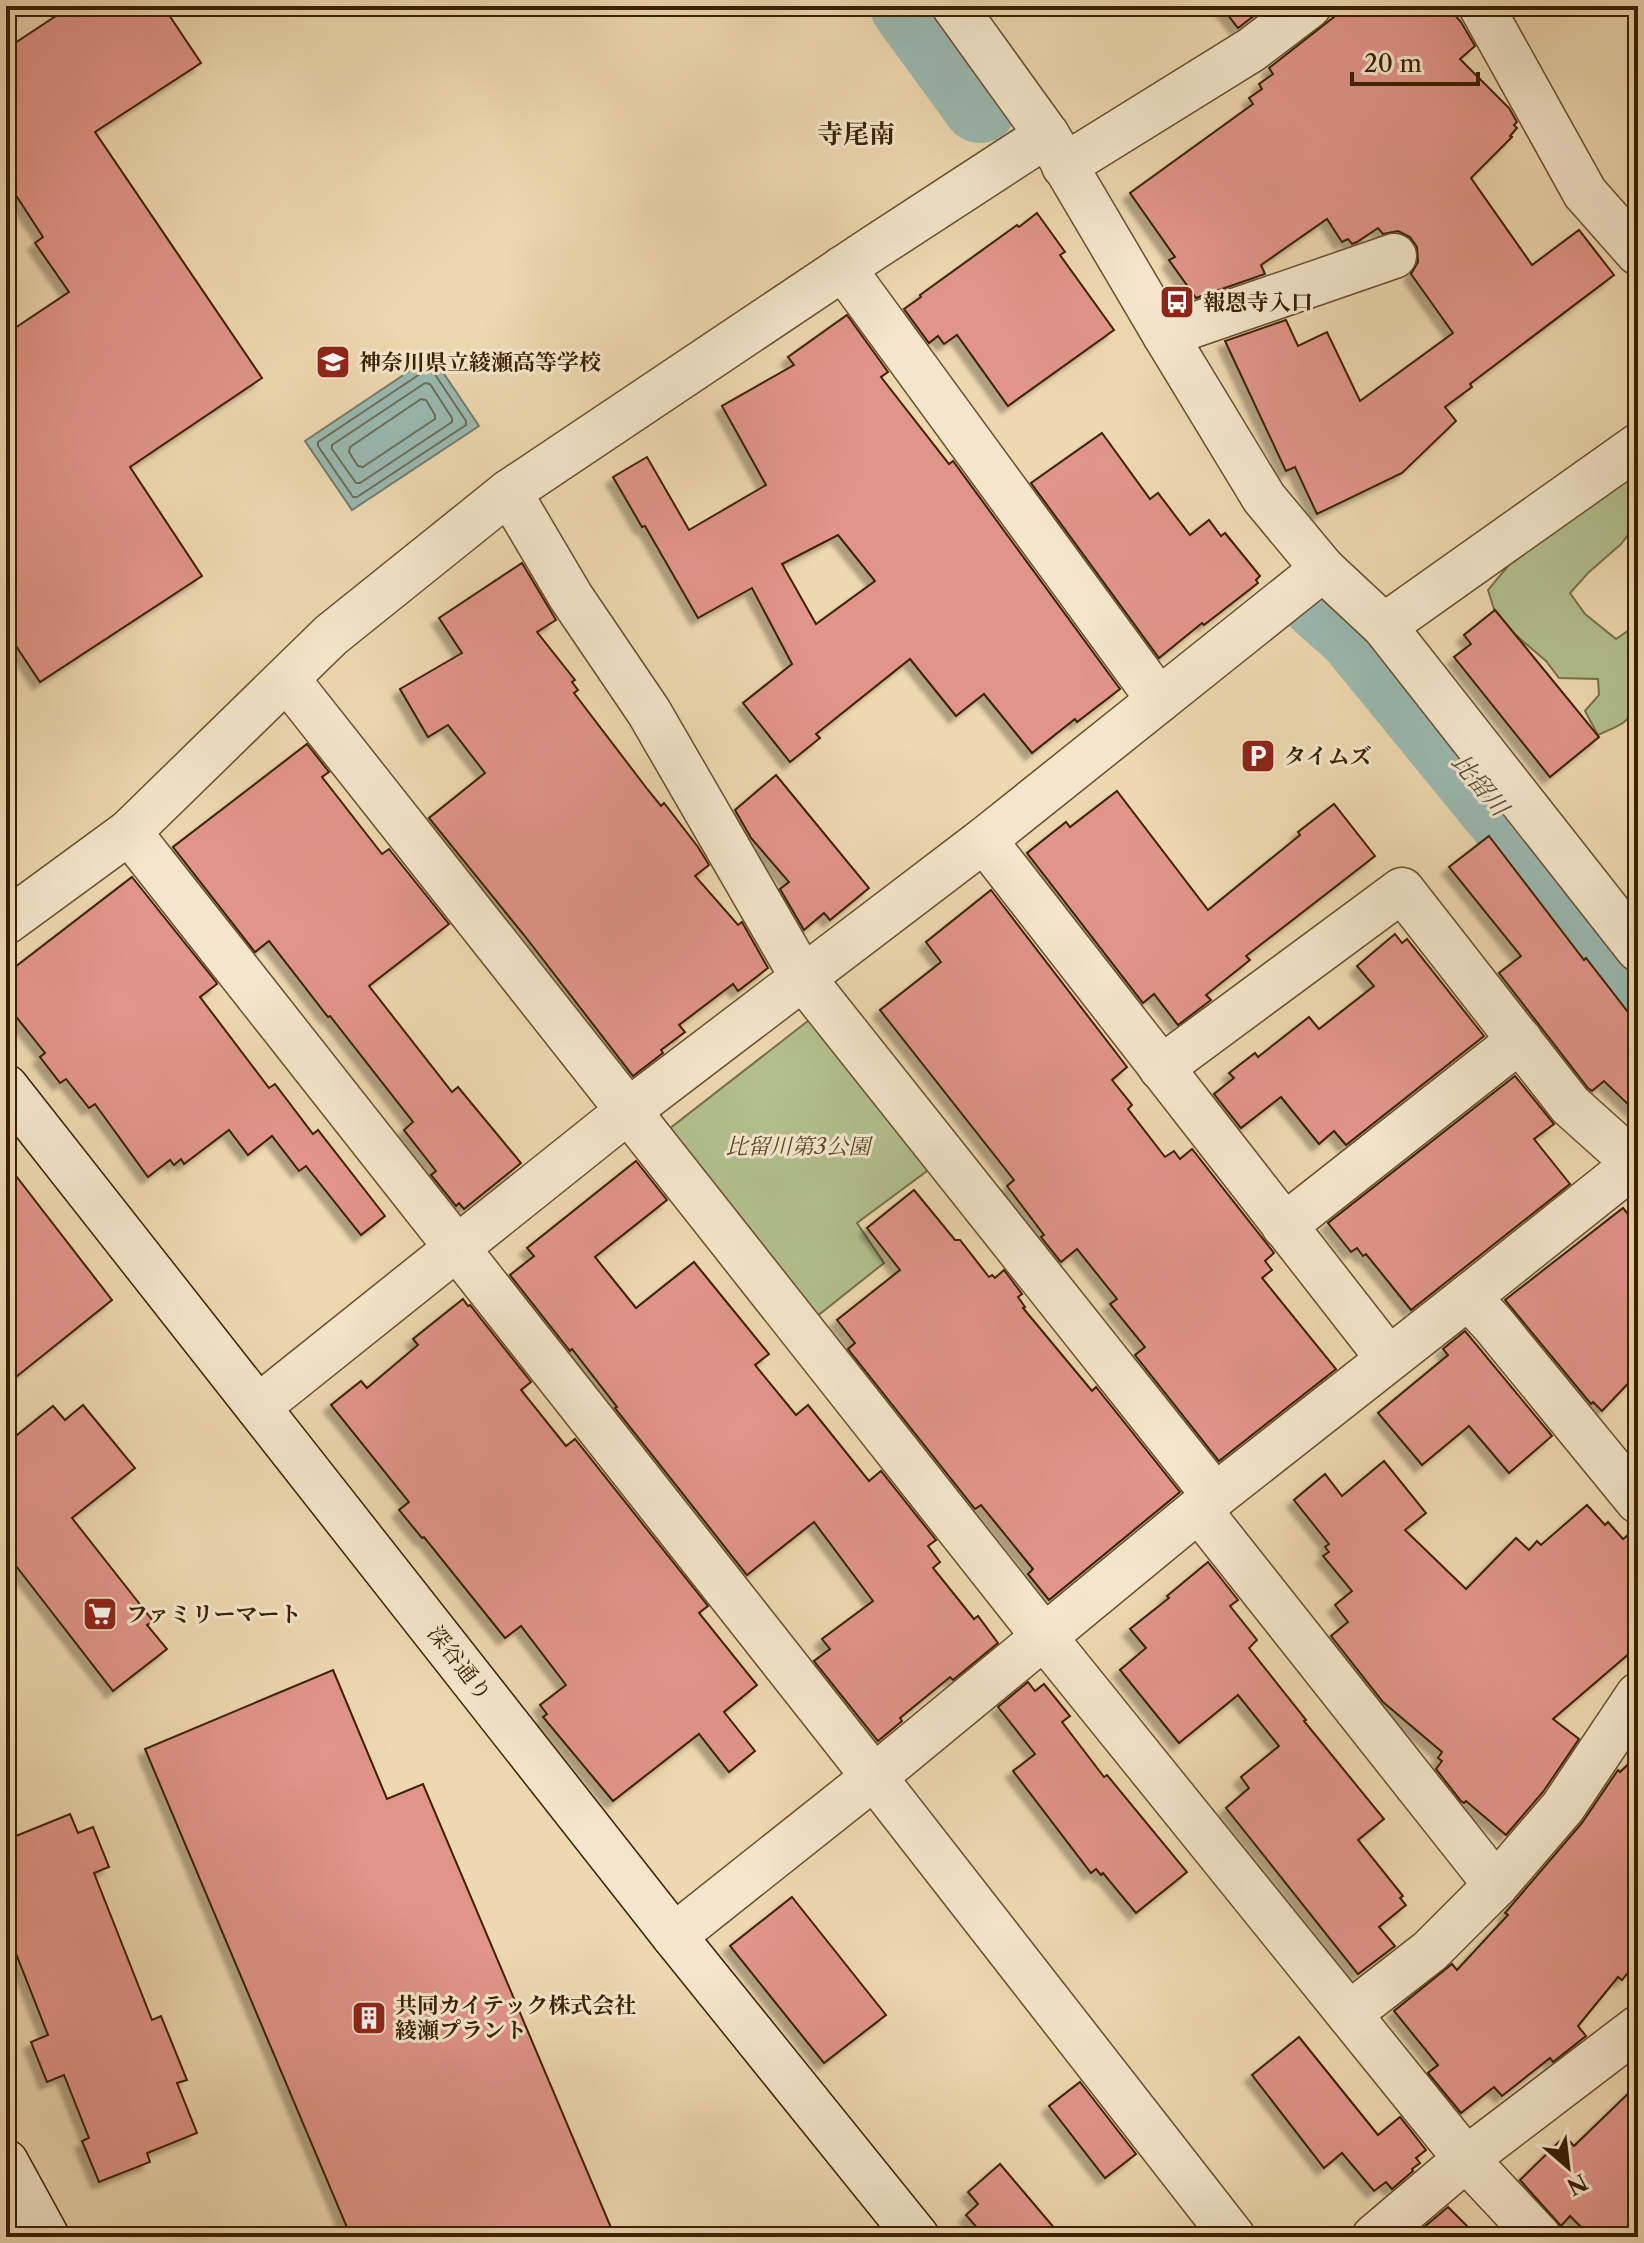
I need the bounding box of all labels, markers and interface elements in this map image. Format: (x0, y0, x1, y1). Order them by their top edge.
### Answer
scale bar (1352, 36, 1478, 86)
text: 20 m (1364, 49, 1422, 78)
district label: 寺尾南 (817, 118, 895, 150)
bus stop icon: 報恩寺入口 (1158, 283, 1196, 321)
place label: 報恩寺入口 (1203, 289, 1313, 316)
school or university icon: 神奈川県立綾瀬高等学校 (314, 343, 352, 381)
place label: 神奈川県立綾瀬高等学校 (359, 349, 601, 376)
parking icon: タイムズ (1239, 737, 1277, 775)
place label: タイムズ (1284, 743, 1372, 770)
water label: 比留川 (1446, 748, 1517, 824)
park label: 比留川第3公園 (726, 1133, 873, 1160)
supermarket icon: ファミリーマート (81, 1595, 119, 1633)
place label: ファミリーマート (126, 1601, 302, 1628)
street label: 深谷通り (422, 1620, 497, 1706)
place label: 共同カイテック株式会社 綾瀬プラント (395, 1992, 636, 2044)
building icon: 共同カイテック株式会社 綾瀬プラント (350, 1999, 388, 2037)
north arrow (1528, 2127, 1608, 2207)
text: N (1562, 2168, 1592, 2201)

